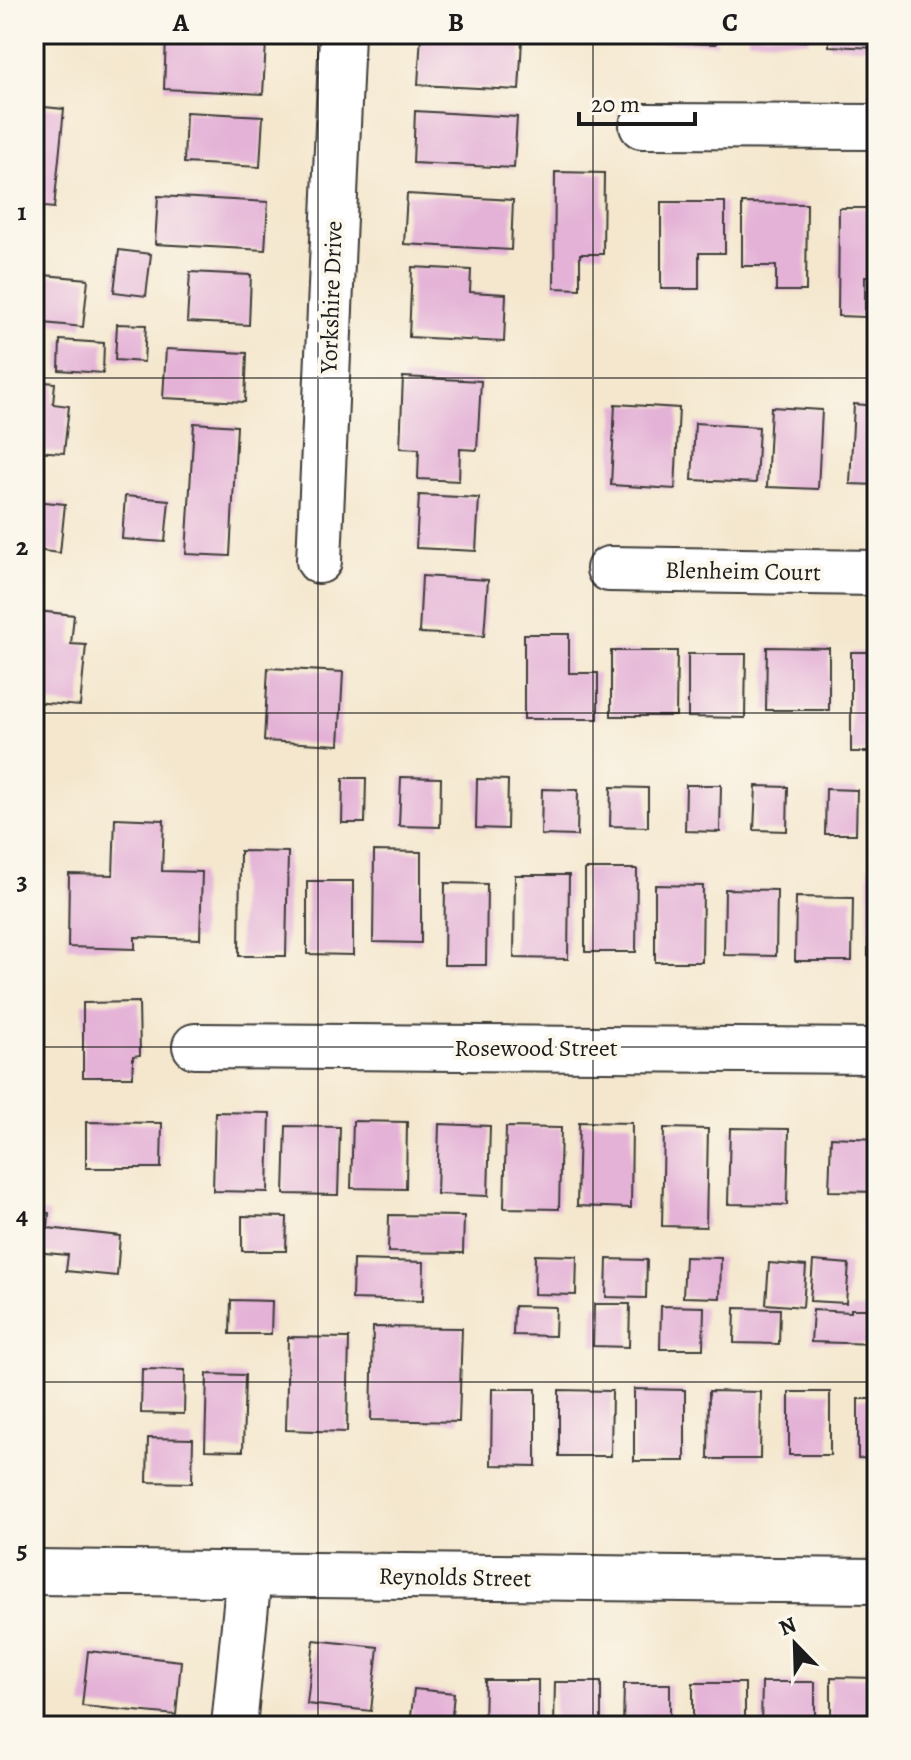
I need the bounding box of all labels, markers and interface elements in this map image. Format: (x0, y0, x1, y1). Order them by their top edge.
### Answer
text: A (172, 5, 190, 40)
text: B (448, 5, 464, 40)
text: C (722, 5, 738, 40)
scale bar (579, 76, 695, 126)
text: 20 m (591, 88, 640, 120)
text: 1 (17, 194, 27, 229)
street label: Yorkshire Drive (312, 220, 350, 375)
text: 2 (16, 529, 29, 564)
street label: Blenheim Court (665, 554, 821, 588)
text: 3 (16, 863, 28, 898)
street label: Rosewood Street (454, 1032, 618, 1064)
text: 4 (16, 1198, 28, 1233)
text: 5 (16, 1532, 28, 1567)
street label: Reynolds Street (378, 1560, 532, 1594)
north arrow (755, 1604, 835, 1684)
text: N (774, 1610, 801, 1643)

